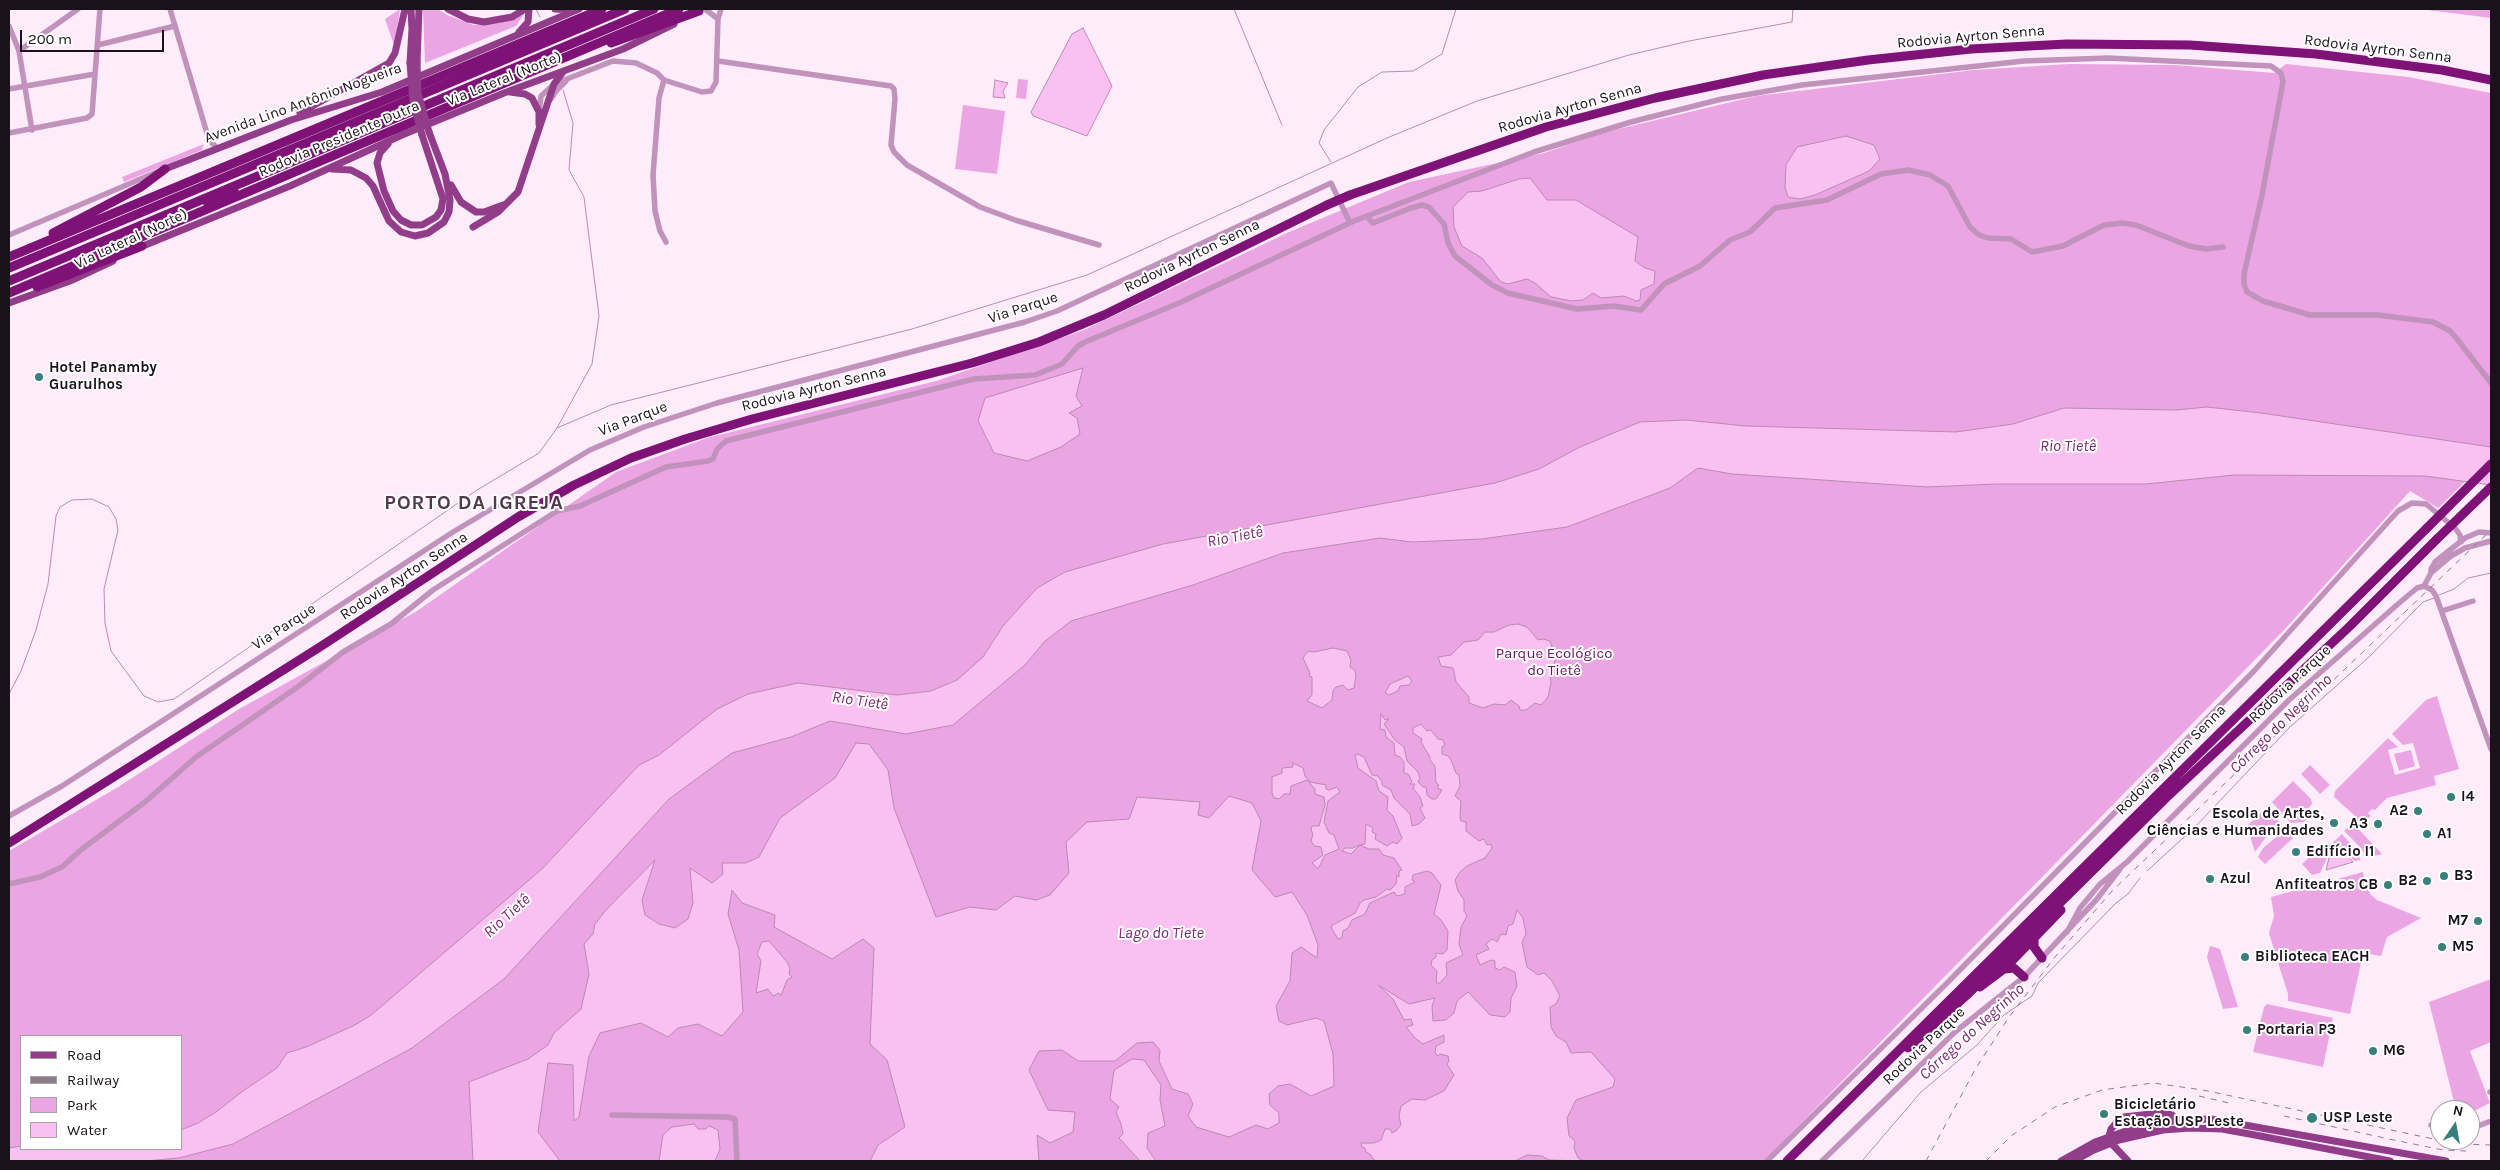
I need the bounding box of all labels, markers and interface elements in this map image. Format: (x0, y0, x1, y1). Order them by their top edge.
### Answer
scale bar (22, 20, 166, 52)
street label: Rodovia Ayrton Senna (1896, 22, 2046, 52)
text: 200 m (28, 30, 72, 48)
street label: Rodovia Ayrton Senna (2303, 31, 2453, 67)
street label: Via Lateral (Norte) (444, 48, 564, 110)
street label: Avenida Lino Antônio Nogueira (202, 59, 404, 147)
street label: Rodovia Ayrton Senna (1496, 79, 1644, 137)
street label: Rodovia Presidente Dutra (256, 97, 422, 181)
street label: Via Lateral (Norte) (72, 205, 190, 273)
street label: Rodovia Ayrton Senna (1121, 215, 1263, 297)
street label: Via Parque (986, 288, 1060, 328)
place label: Hotel Panamby Guarulhos (49, 359, 157, 394)
street label: Rodovia Ayrton Senna (740, 362, 888, 416)
marker: Hotel Panamby Guarulhos (33, 371, 45, 383)
street label: Via Parque (596, 398, 670, 440)
water label: Rio Tietê (2040, 436, 2096, 456)
district label: PORTO DA IGREJA (382, 491, 566, 515)
water label: Rio Tietê (1206, 522, 1264, 552)
street label: Rodovia Ayrton Senna (337, 528, 471, 624)
street label: Via Parque (249, 600, 319, 654)
street label: Rodovia Parque (2245, 641, 2335, 727)
park label: Parque Ecológico do Tietê (1496, 645, 1612, 680)
water label: Córrego do Negrinho (2226, 670, 2336, 778)
water label: Rio Tietê (831, 688, 889, 714)
street label: Rodovia Ayrton Senna (2112, 701, 2230, 819)
place label: I4 (2461, 788, 2474, 806)
marker: I4 (2445, 791, 2457, 803)
place label: A2 (2390, 802, 2408, 820)
place label: Escola de Artes, Ciências e Humanidades (2147, 805, 2324, 840)
marker: A2 (2412, 805, 2424, 817)
place label: A3 (2349, 815, 2368, 833)
marker: Escola de Artes, Ciências e Humanidades (2328, 817, 2340, 829)
marker: A3 (2372, 818, 2384, 830)
place label: A1 (2437, 825, 2452, 843)
marker: A1 (2421, 828, 2433, 840)
place label: Edifício I1 (2306, 843, 2374, 861)
marker: Edifício I1 (2290, 846, 2302, 858)
place label: B3 (2454, 867, 2473, 885)
place label: Azul (2220, 870, 2251, 888)
marker: B3 (2438, 870, 2450, 882)
place label: B2 (2398, 872, 2417, 890)
marker: Azul (2204, 873, 2216, 885)
marker: B2 (2421, 875, 2433, 887)
place label: Anfiteatros CB (2275, 876, 2378, 894)
marker: Anfiteatros CB (2382, 879, 2394, 891)
water label: Rio Tietê (480, 890, 534, 942)
place label: M7 (2447, 912, 2468, 930)
marker: M7 (2472, 915, 2484, 927)
water label: Lago do Tiete (1118, 923, 1204, 943)
place label: M5 (2452, 938, 2474, 956)
marker: M5 (2436, 941, 2448, 953)
place label: Biblioteca EACH (2255, 948, 2369, 966)
marker: Biblioteca EACH (2239, 951, 2251, 963)
water label: Córrego do Negrinho (1916, 980, 2028, 1084)
street label: Rodovia Parque (1879, 1003, 1969, 1089)
place label: Portaria P3 (2257, 1021, 2336, 1039)
marker: Portaria P3 (2241, 1024, 2253, 1036)
legend (20, 1035, 182, 1150)
place label: M6 (2383, 1042, 2405, 1060)
marker: M6 (2367, 1045, 2379, 1057)
text: Road (67, 1046, 102, 1064)
text: Railway (67, 1071, 119, 1089)
text: Park (67, 1096, 97, 1114)
place label: Bicicletário Estação USP Leste (2114, 1096, 2244, 1131)
north arrow (2430, 1100, 2480, 1150)
text: N (2451, 1101, 2465, 1120)
marker: Bicicletário Estação USP Leste (2098, 1108, 2110, 1120)
place label: USP Leste (2323, 1109, 2393, 1127)
marker: USP Leste (2305, 1111, 2319, 1125)
text: Water (67, 1121, 107, 1139)

